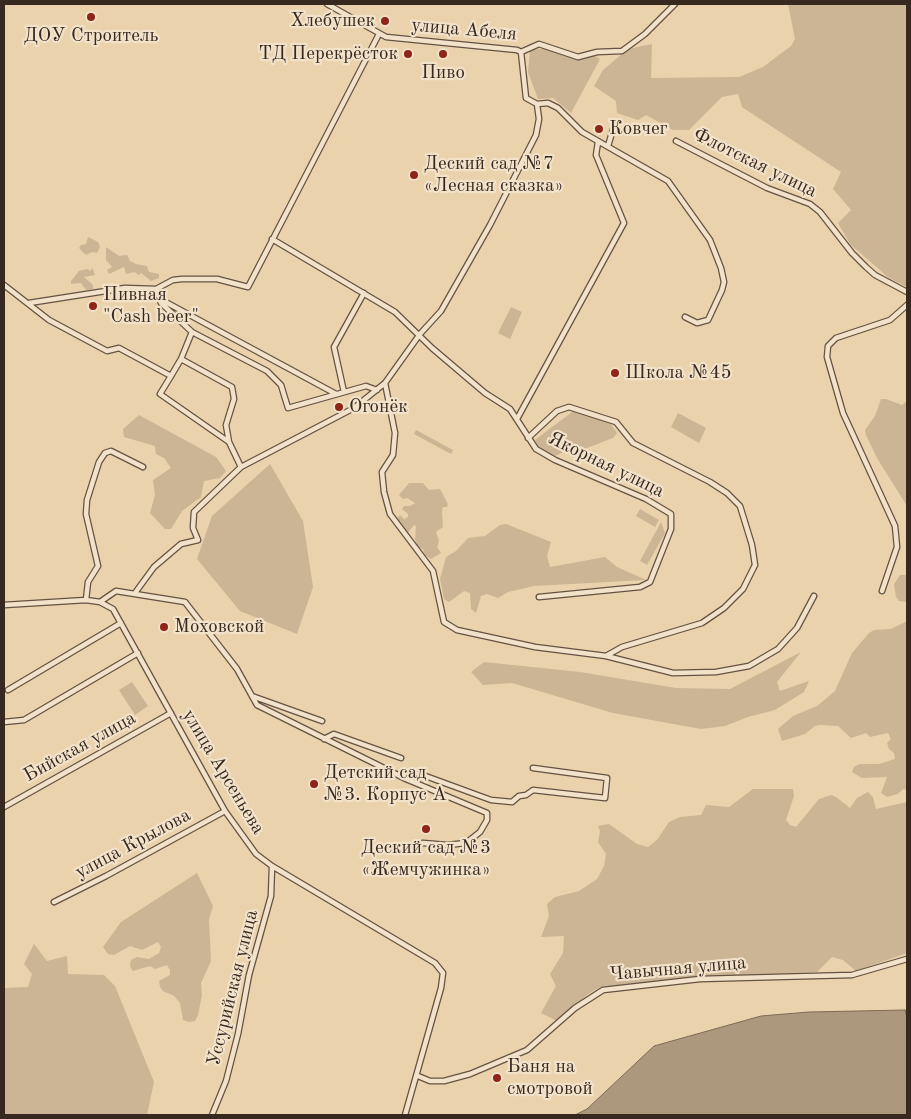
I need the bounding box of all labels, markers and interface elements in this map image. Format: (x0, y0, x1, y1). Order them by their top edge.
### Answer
place label: Хлебушек (290, 10, 375, 32)
marker: ДОУ Строитель (85, 11, 97, 23)
street label: улица Абеля (410, 14, 518, 46)
marker: Хлебушек (379, 15, 391, 27)
place label: ДОУ Строитель (24, 25, 158, 47)
place label: ТД Перекрёсток (258, 43, 398, 65)
marker: ТД Перекрёсток (402, 48, 414, 60)
marker: Пиво (437, 48, 449, 60)
place label: Пиво (421, 62, 465, 84)
place label: Ковчег (609, 118, 668, 140)
marker: Ковчег (593, 123, 605, 135)
street label: Флотская улица (689, 123, 821, 203)
place label: Деский сад №7 «Лесная сказка» (424, 153, 563, 197)
marker: Деский сад №7 «Лесная сказка» (408, 169, 420, 181)
place label: Пивная "Cash beer" (103, 284, 199, 328)
marker: Пивная "Cash beer" (87, 300, 99, 312)
place label: Школа №45 (625, 362, 732, 384)
marker: Школа №45 (609, 367, 621, 379)
place label: Огонёк (349, 396, 408, 418)
marker: Огонёк (333, 401, 345, 413)
street label: Якорная улица (544, 427, 668, 503)
place label: Моховской (174, 616, 264, 638)
marker: Моховской (158, 621, 170, 633)
street label: улица Арсеньева (177, 705, 269, 839)
street label: Бийская улица (20, 707, 140, 787)
place label: Детский сад №3. Корпус А (324, 762, 447, 806)
marker: Детский сад №3. Корпус А (308, 778, 320, 790)
street label: улица Крылова (71, 804, 195, 884)
marker: Деский сад №3 «Жемчужинка» (420, 823, 432, 835)
place label: Деский сад №3 «Жемчужинка» (361, 837, 491, 881)
street label: Уссурийская улица (203, 908, 263, 1068)
street label: Чавычная улица (609, 952, 747, 986)
place label: Баня на смотровой (507, 1056, 593, 1100)
marker: Баня на смотровой (491, 1072, 503, 1084)

